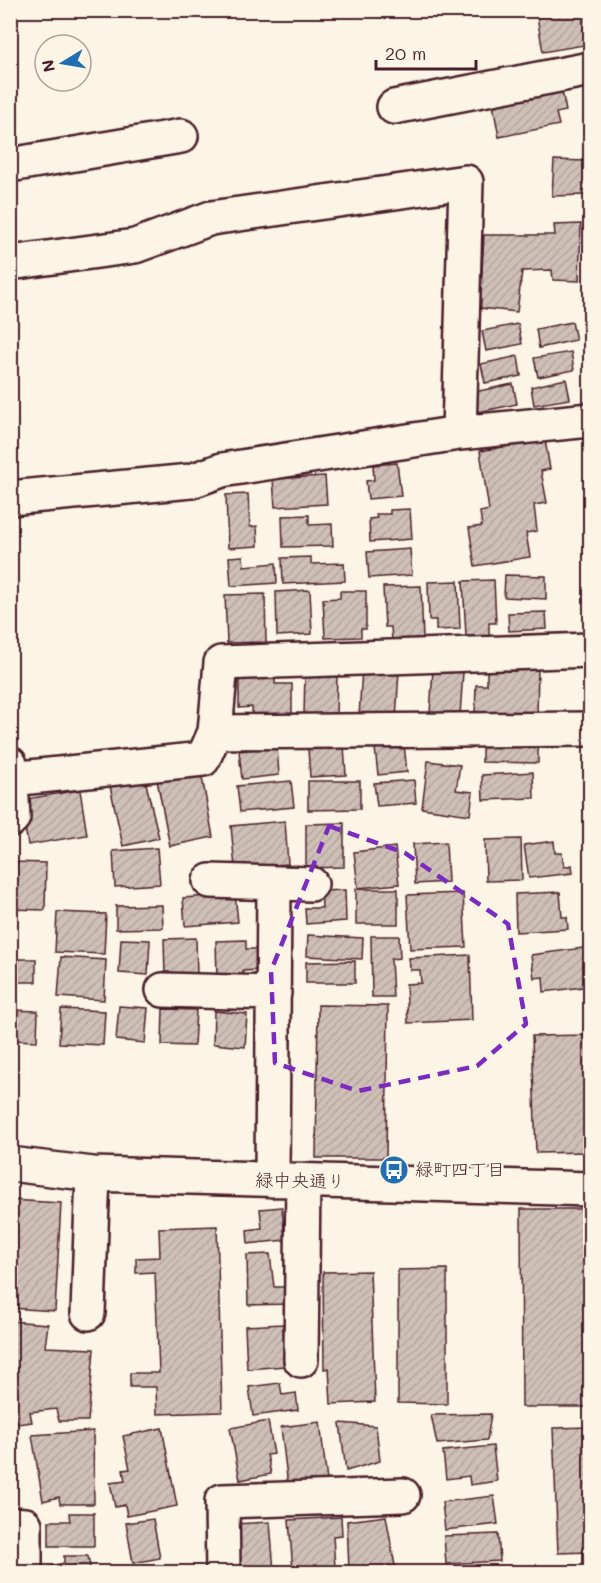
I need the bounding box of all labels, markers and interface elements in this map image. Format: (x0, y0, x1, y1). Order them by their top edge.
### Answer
north arrow (33, 33, 93, 93)
scale bar (376, 33, 476, 71)
text: 20 m (385, 41, 426, 65)
text: N (36, 58, 59, 74)
bus stop icon: 緑町四丁目 (378, 1154, 410, 1186)
place label: 緑町四丁目 (415, 1157, 505, 1181)
street label: 緑中央通り (255, 1167, 345, 1193)

